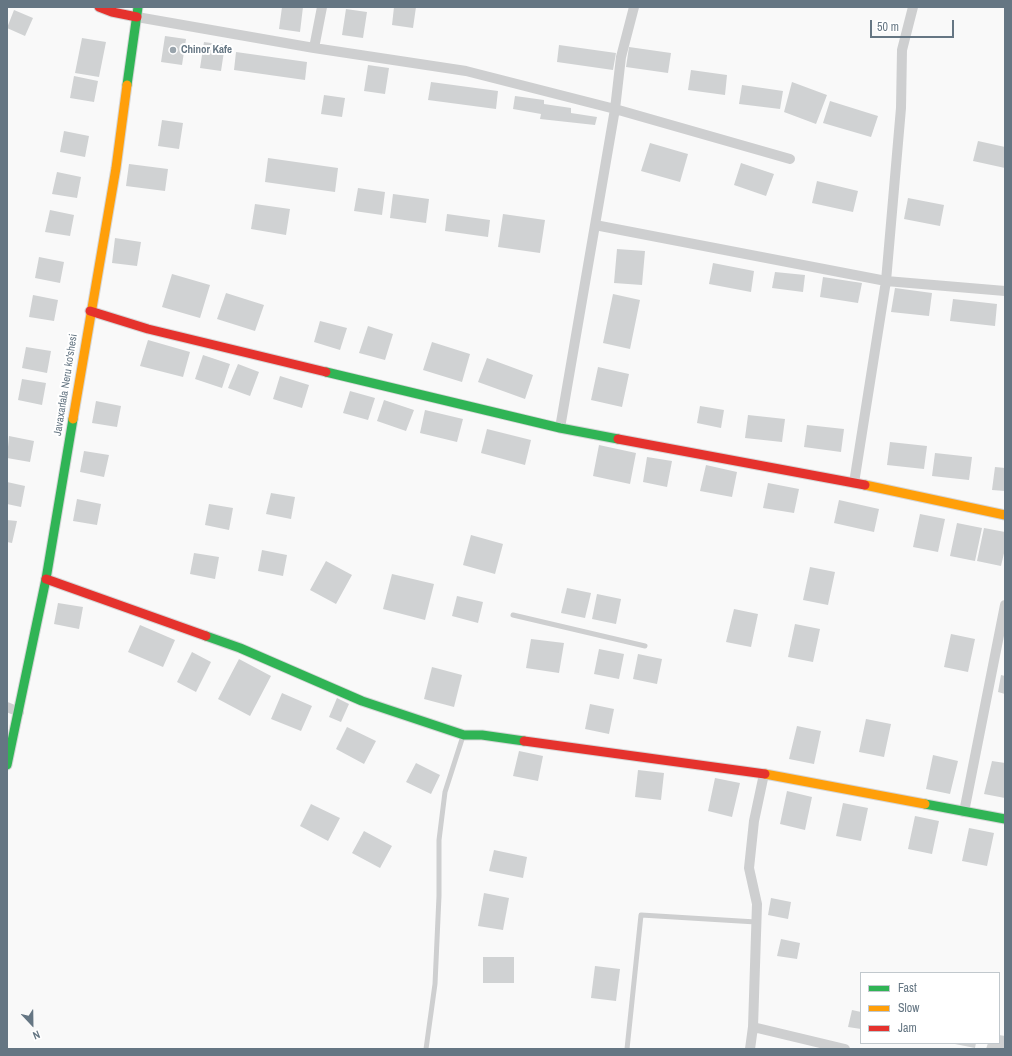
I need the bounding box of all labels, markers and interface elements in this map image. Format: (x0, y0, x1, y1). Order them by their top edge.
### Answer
scale bar (872, 12, 956, 38)
text: 50 m (877, 19, 899, 35)
place label: Chinor Kafe (181, 43, 232, 57)
marker: Chinor Kafe (168, 45, 178, 55)
street label: Javaxarlala Neru ko'shesi (51, 333, 81, 437)
legend (860, 972, 1000, 1044)
text: Fast (898, 980, 917, 996)
text: Slow (898, 1000, 919, 1016)
north arrow (12, 1004, 52, 1044)
text: Jam (898, 1020, 917, 1036)
text: N (31, 1027, 42, 1043)

